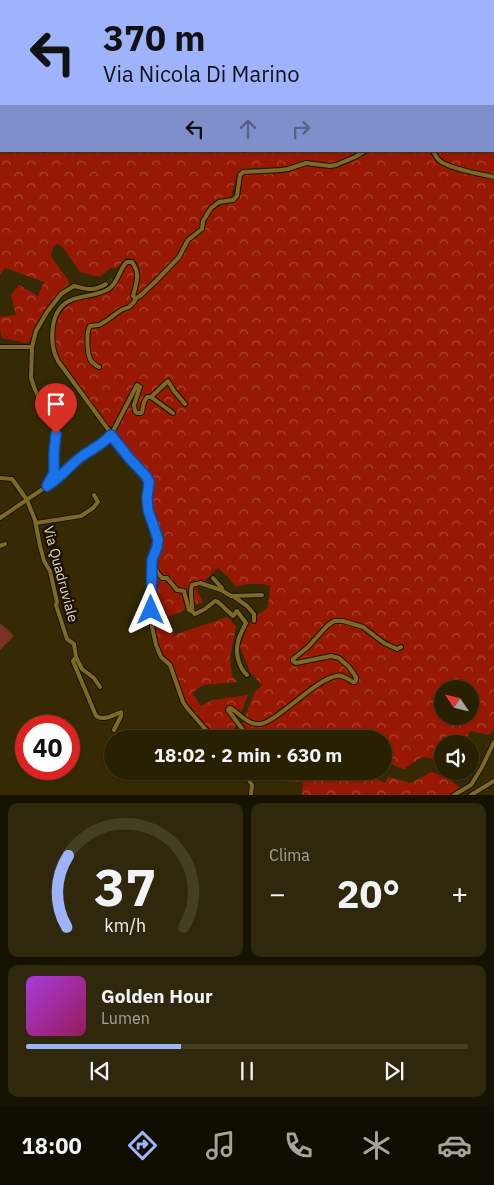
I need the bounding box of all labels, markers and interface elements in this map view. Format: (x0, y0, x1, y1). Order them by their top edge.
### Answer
text: 370 m (103, 15, 206, 61)
icon: left (20, 20, 85, 85)
text: Via Nicola Di Marino (103, 59, 300, 88)
icon: left (181, 115, 209, 143)
icon: ahead (234, 115, 262, 143)
icon: right (287, 115, 315, 143)
pin (35, 383, 77, 434)
icon: arrive (42, 390, 70, 418)
street label: Via Quadruviale (40, 524, 83, 624)
position arrow (124, 583, 176, 635)
north arrow (434, 680, 479, 725)
map controls (434, 680, 479, 780)
speed limit sign: 40 (15, 715, 80, 780)
button: sound (434, 735, 479, 780)
text: 18:02 · 2 min · 630 m (154, 743, 342, 767)
text: Clima (269, 845, 310, 865)
text: 37 (94, 853, 157, 920)
text: 20° (337, 869, 400, 918)
text: − (269, 875, 286, 912)
text: + (451, 875, 468, 912)
text: km/h (105, 914, 147, 937)
text: Golden Hour (101, 984, 213, 1008)
text: Lumen (101, 1008, 150, 1028)
icon: previous (86, 1057, 114, 1085)
icon: pause (233, 1057, 261, 1085)
icon: next (380, 1057, 408, 1085)
icon: directions (125, 1128, 160, 1163)
icon: music (203, 1128, 238, 1163)
icon: phone (281, 1128, 316, 1163)
icon: climate (359, 1128, 394, 1163)
icon: car (437, 1128, 472, 1163)
text: 18:00 (22, 1131, 82, 1160)

